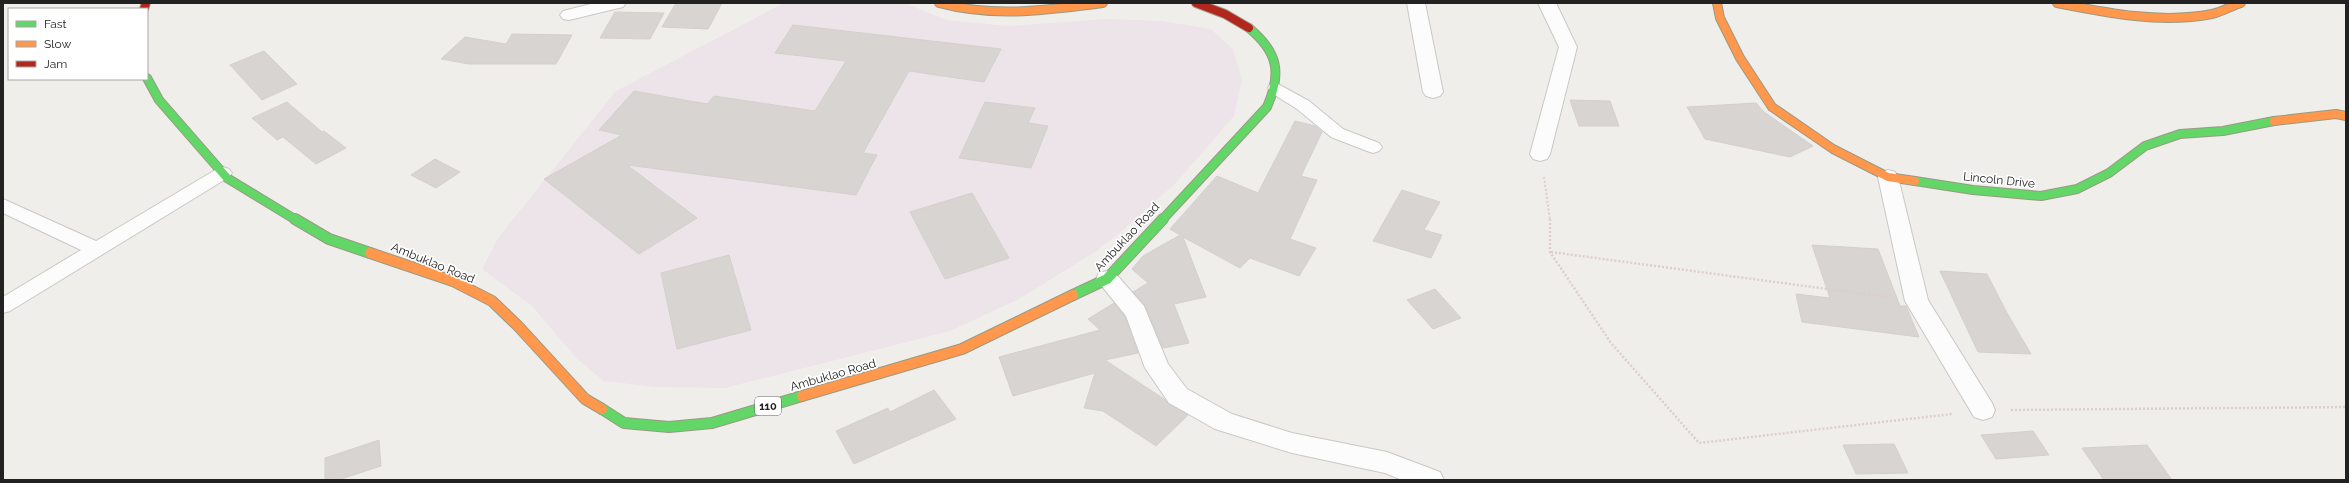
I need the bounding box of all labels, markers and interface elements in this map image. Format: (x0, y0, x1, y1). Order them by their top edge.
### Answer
legend (8, 8, 148, 80)
text: Fast (44, 17, 67, 31)
text: Slow (44, 37, 71, 51)
text: Jam (44, 57, 67, 71)
street label: Lincoln Drive (1962, 169, 2036, 191)
street label: Ambuklao Road (1092, 200, 1162, 274)
street label: Ambuklao Road (389, 240, 477, 286)
street label: Ambuklao Road (788, 356, 878, 394)
road number: 110 (755, 397, 781, 415)

